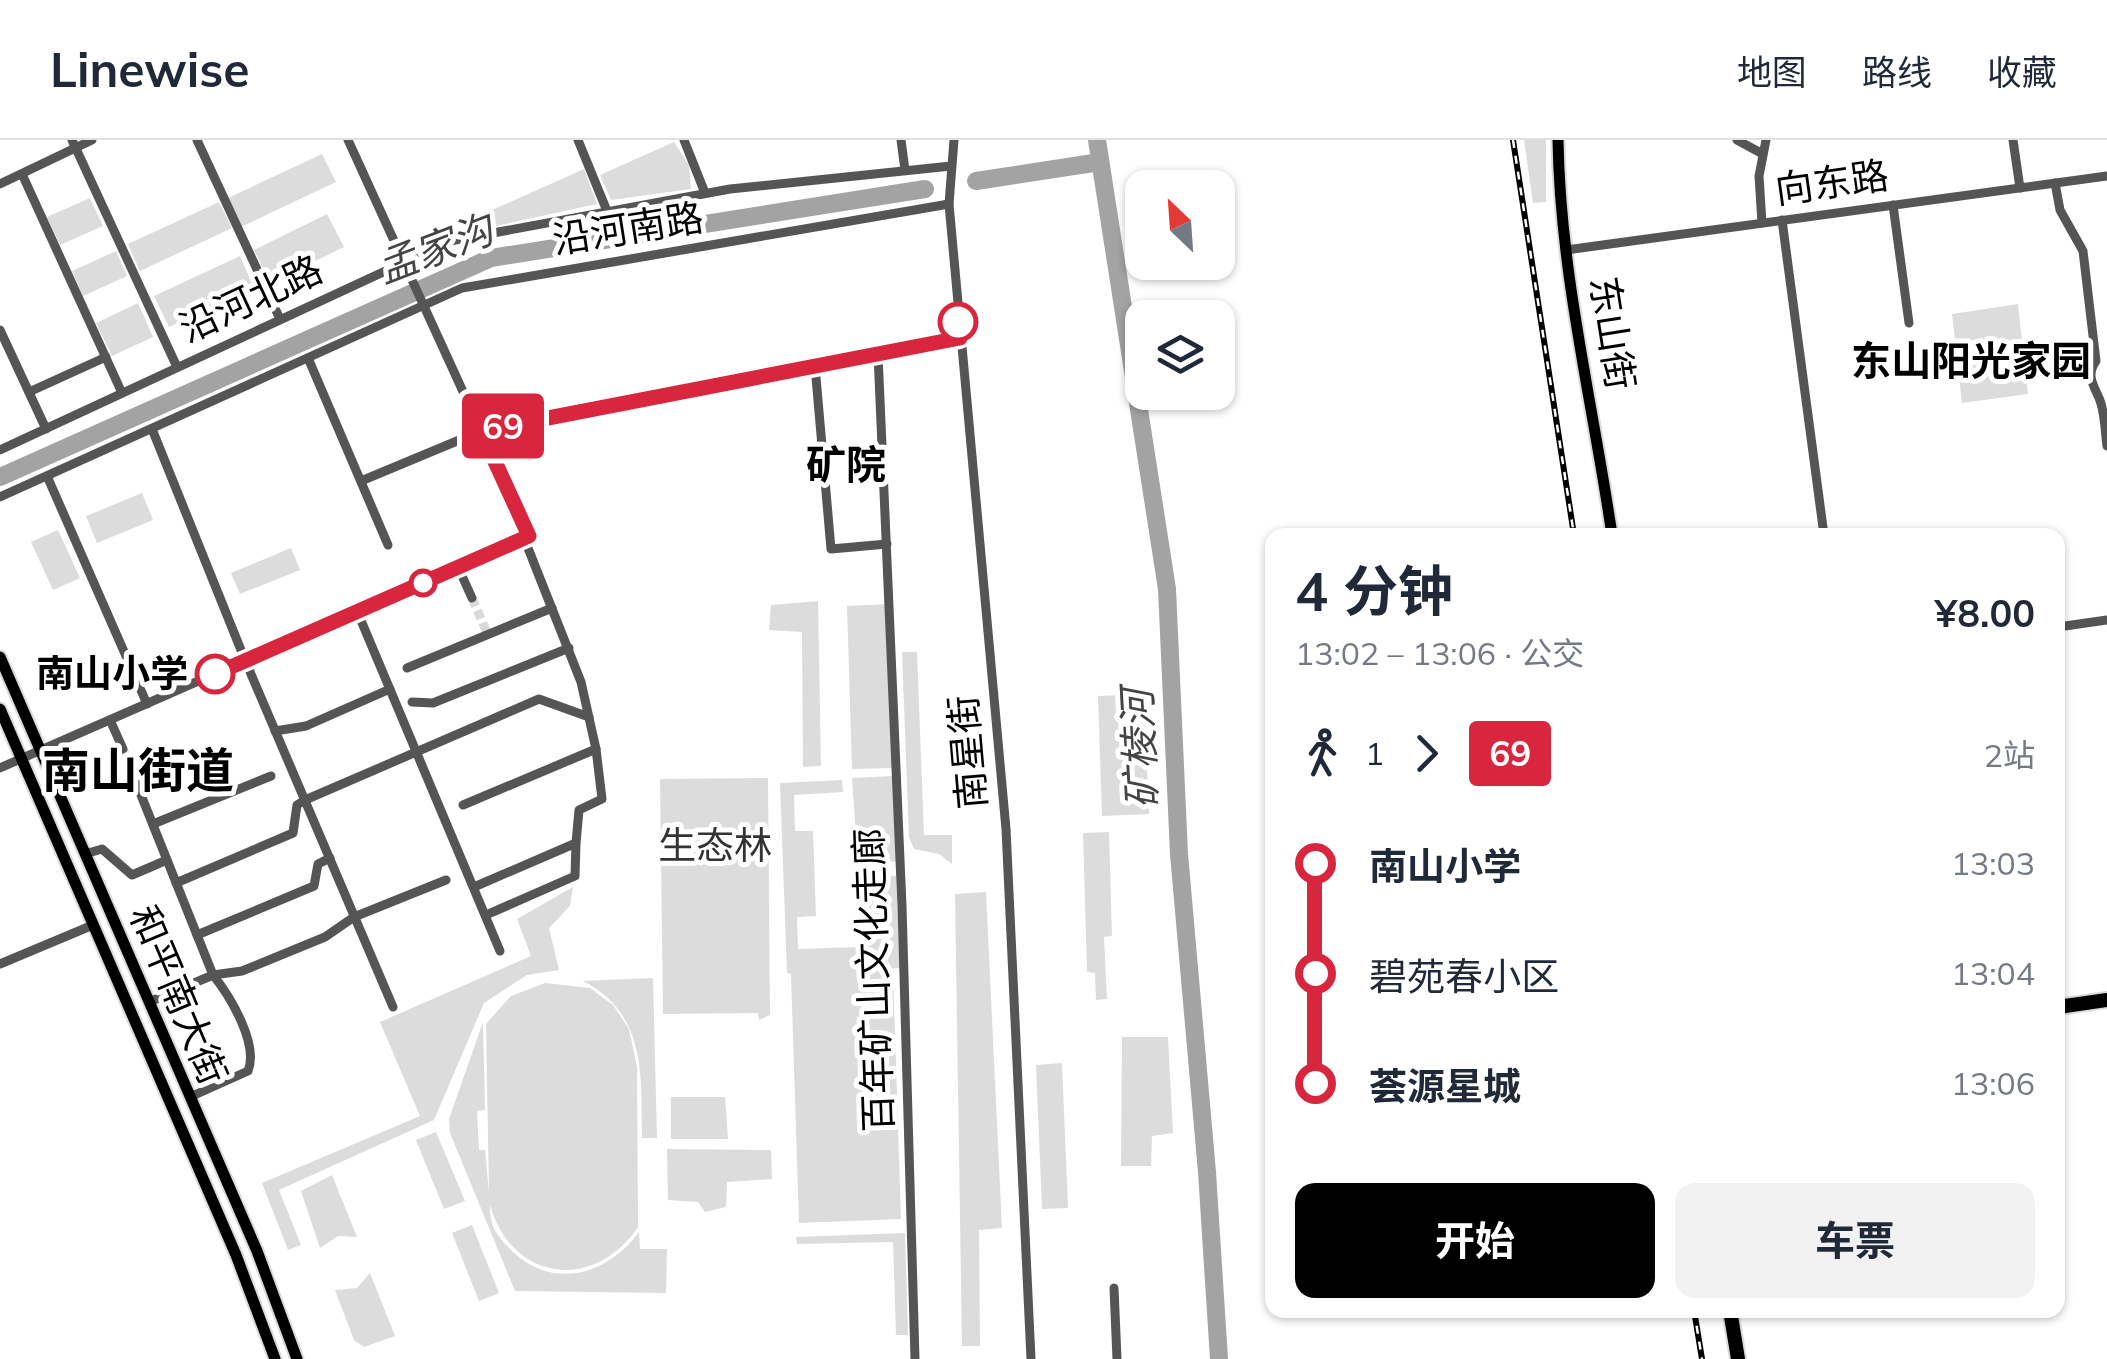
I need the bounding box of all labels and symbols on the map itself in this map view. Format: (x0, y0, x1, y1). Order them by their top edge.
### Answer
street label: 向东路 (1772, 150, 1892, 214)
north arrow (1125, 170, 1235, 280)
street label: 沿河南路 (549, 192, 707, 264)
water label: 孟家沟 (370, 202, 503, 293)
street label: 沿河北路 (172, 244, 330, 352)
street label: 东山街 (1580, 273, 1646, 393)
unlabelled marker (939, 303, 977, 341)
district label: 东山阳光家园 (1851, 335, 2091, 385)
line badge: 69 (458, 394, 548, 458)
district label: 矿院 (806, 439, 886, 489)
unlabelled marker (410, 570, 436, 596)
place label: 南山小学 (36, 649, 188, 697)
marker: 南山小学 (196, 655, 234, 693)
water label: 矿棱河 (1111, 681, 1167, 810)
street label: 南星街 (938, 693, 996, 811)
district label: 南山街道 (42, 740, 234, 800)
park label: 生态林 (658, 821, 772, 869)
street label: 百年矿山文化走廊 (844, 827, 902, 1133)
street label: 和平南大街 (120, 898, 238, 1091)

